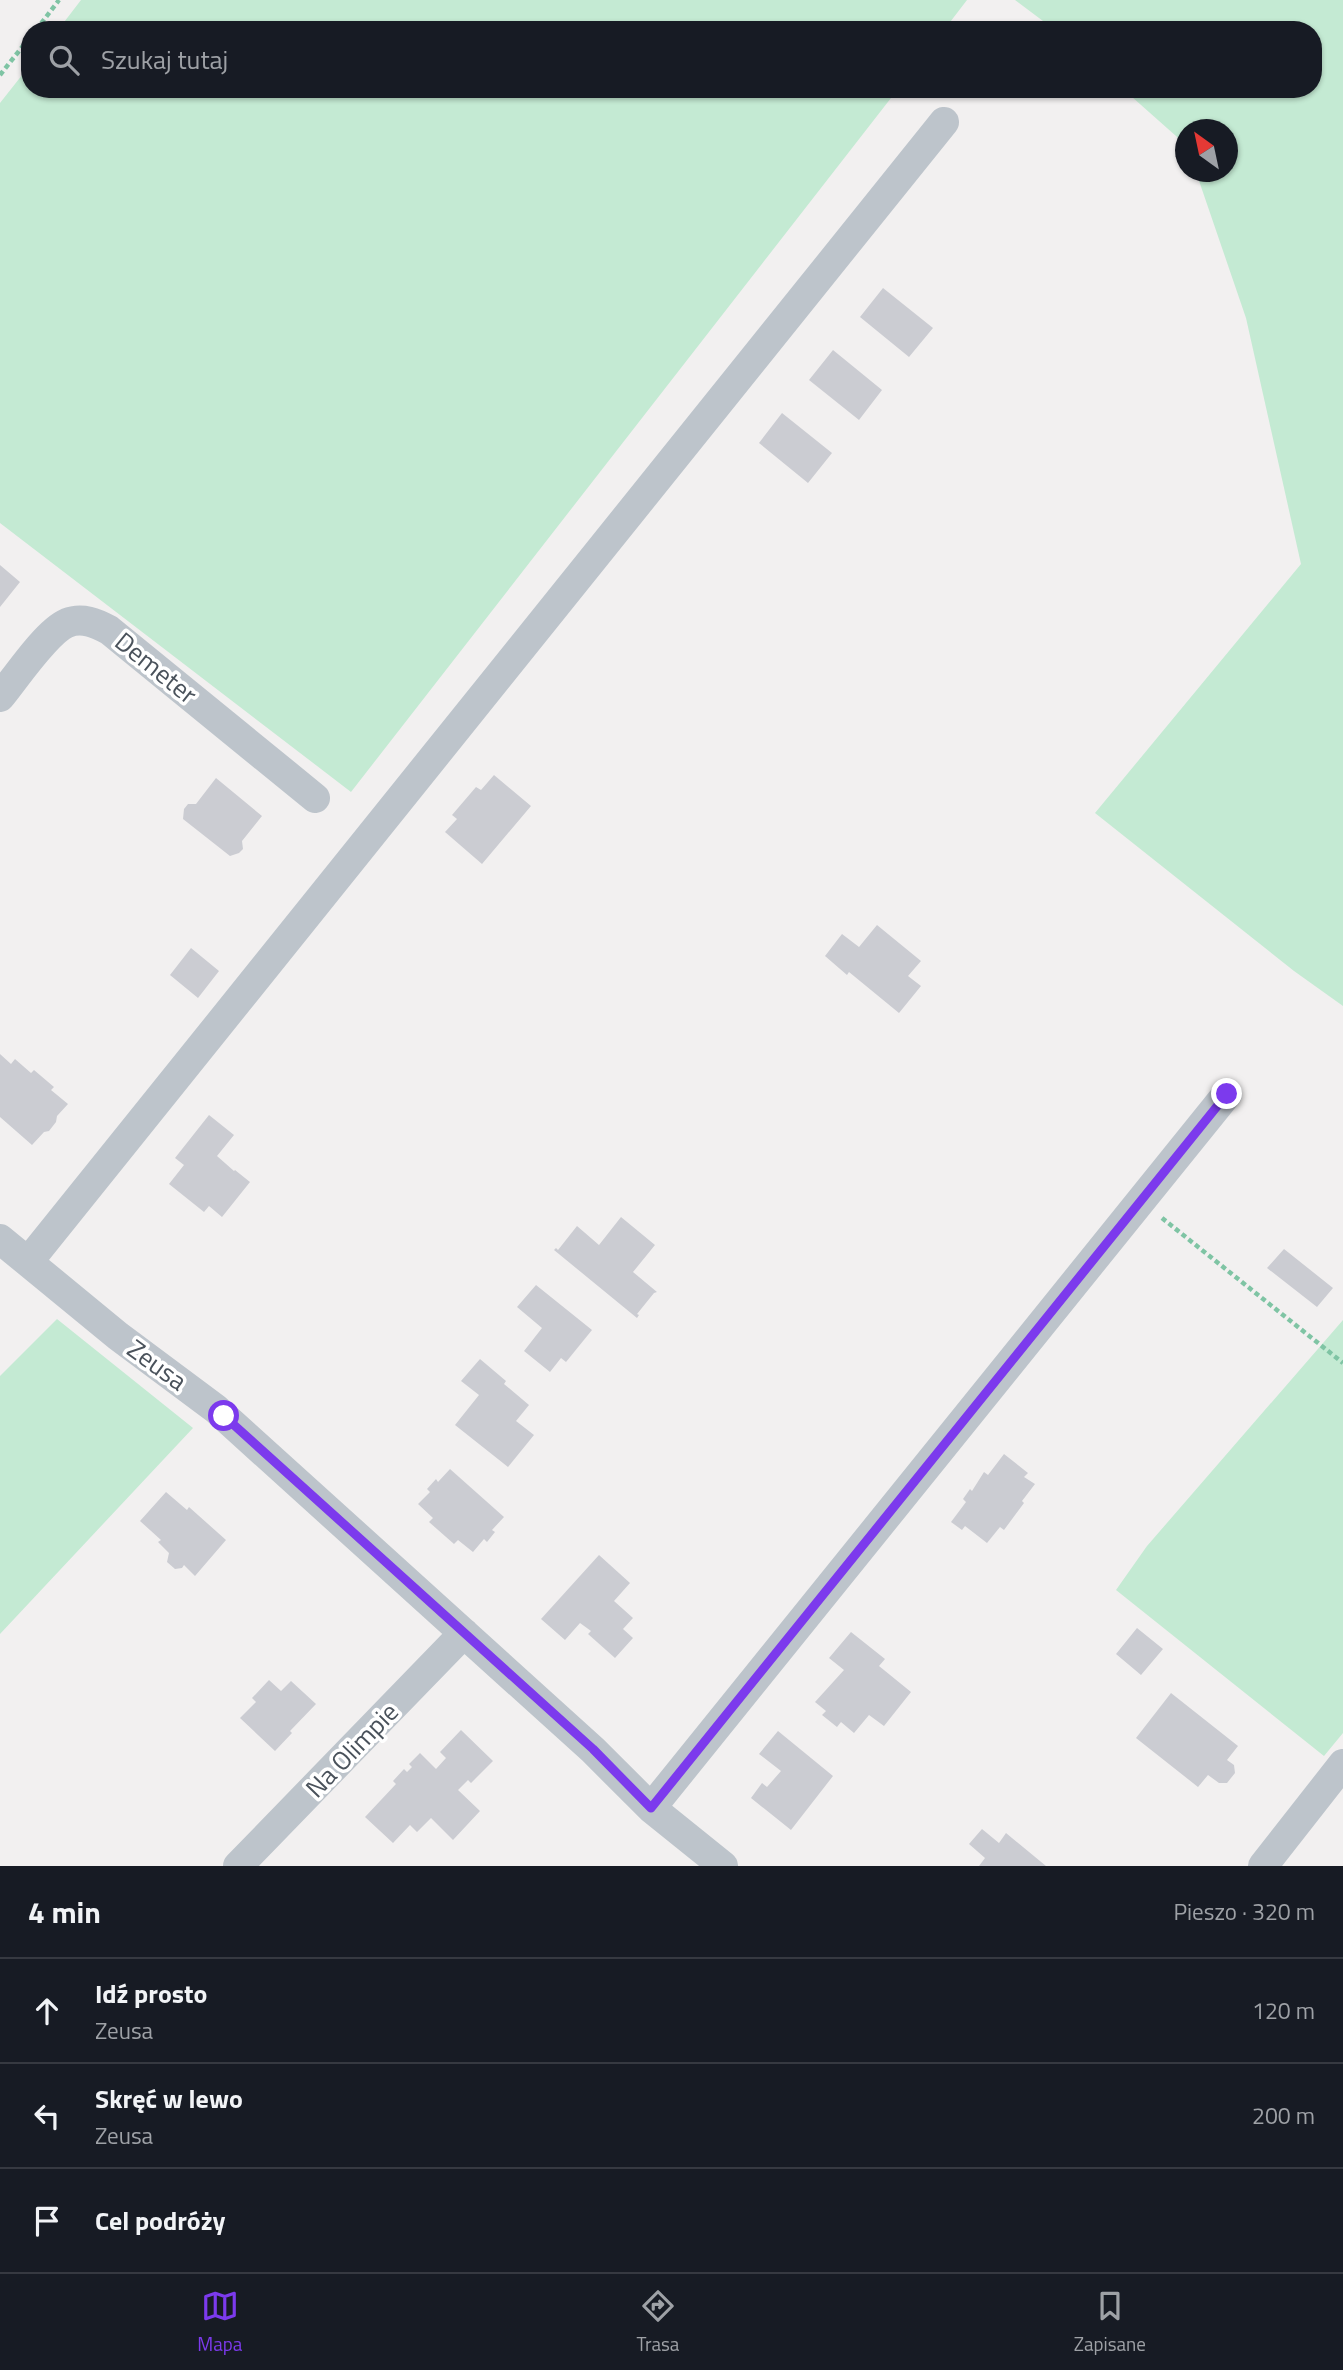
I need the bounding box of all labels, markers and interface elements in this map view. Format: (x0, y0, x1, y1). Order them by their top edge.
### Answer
search box (21, 21, 1322, 98)
text: Szukaj tutaj (101, 40, 228, 79)
icon: search (45, 41, 83, 79)
north arrow (1175, 119, 1238, 182)
street label: Demeter (107, 622, 206, 713)
route end (1211, 1078, 1242, 1109)
street label: Zeusa (119, 1330, 195, 1400)
route start (208, 1400, 239, 1431)
street label: Na Olimpie (296, 1693, 407, 1806)
text: 4 min (28, 1889, 101, 1935)
text: Pieszo · 320 m (1173, 1894, 1315, 1929)
text: Idź prosto (95, 1974, 207, 2013)
icon: ahead (28, 1992, 66, 2030)
text: 120 m (1252, 1993, 1315, 2028)
text: Zeusa (95, 2013, 153, 2048)
text: Skręć w lewo (95, 2079, 243, 2118)
icon: left (28, 2097, 66, 2135)
text: 200 m (1252, 2098, 1315, 2133)
text: Zeusa (95, 2118, 153, 2153)
text: Cel podróży (95, 2201, 225, 2240)
icon: arrive (28, 2202, 66, 2240)
tab: Mapa (197, 2287, 242, 2358)
tab: Trasa (637, 2287, 679, 2358)
tab: Zapisane (1074, 2287, 1146, 2358)

